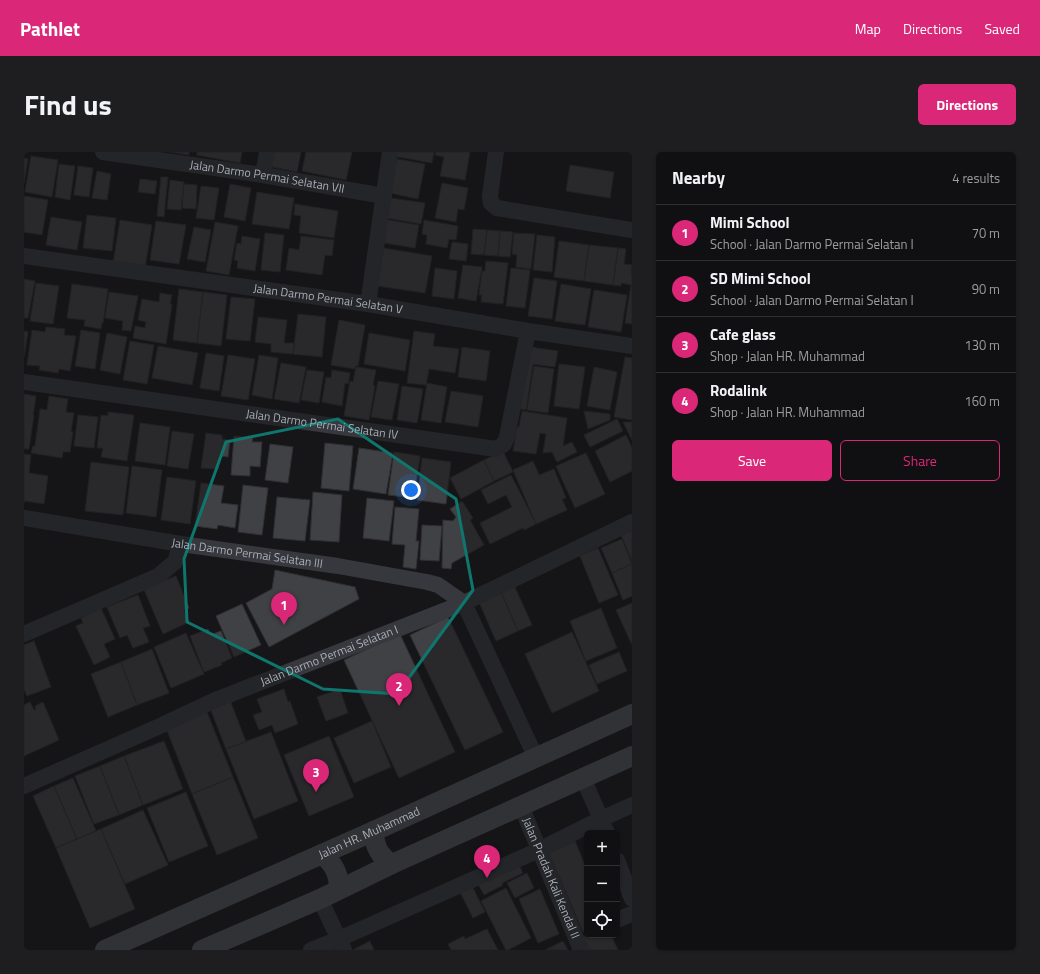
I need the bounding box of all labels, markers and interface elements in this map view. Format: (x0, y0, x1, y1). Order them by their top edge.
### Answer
text: Pathlet (20, 14, 80, 43)
text: Map (855, 18, 881, 39)
text: Directions (903, 18, 962, 39)
text: Saved (984, 18, 1020, 39)
text: Find us (24, 83, 112, 126)
button: Directions (918, 84, 1016, 125)
street label: Jalan Darmo Permai Selatan VII (189, 155, 346, 198)
text: Nearby (672, 165, 725, 191)
text: 4 results (952, 168, 1000, 188)
text: Mimi School (710, 211, 790, 234)
text: 1 (681, 223, 689, 243)
text: 70 m (972, 223, 1000, 243)
text: School · Jalan Darmo Permai Selatan I (710, 234, 914, 254)
text: SD Mimi School (710, 267, 811, 290)
street label: Jalan Darmo Permai Selatan V (252, 278, 404, 319)
text: 2 (681, 279, 689, 299)
text: 90 m (972, 279, 1000, 299)
text: School · Jalan Darmo Permai Selatan I (710, 290, 914, 310)
text: Cafe glass (710, 323, 776, 346)
text: 3 (681, 335, 689, 355)
text: 130 m (964, 335, 1000, 355)
text: Shop · Jalan HR. Muhammad (710, 346, 865, 366)
text: Rodalink (710, 379, 767, 402)
text: 4 (681, 391, 689, 411)
text: 160 m (964, 391, 1000, 411)
text: Shop · Jalan HR. Muhammad (710, 402, 865, 422)
street label: Jalan Darmo Permai Selatan IV (245, 404, 399, 444)
button: Save (672, 440, 832, 481)
button: Share (840, 440, 1000, 481)
your location (401, 480, 421, 500)
street label: Jalan Darmo Permai Selatan III (170, 533, 324, 573)
pin: 1 (271, 592, 297, 625)
street label: Jalan Darmo Permai Selatan I (257, 620, 401, 691)
pin: 2 (386, 673, 412, 706)
pin: 3 (303, 759, 329, 792)
street label: Jalan HR. Muhammad (315, 801, 423, 863)
street label: Jalan Pradah Kali Kendal II (518, 814, 585, 941)
map controls (584, 830, 620, 938)
button: + (584, 830, 620, 866)
pin: 4 (474, 845, 500, 878)
button: − (584, 866, 620, 902)
button: locate (584, 902, 620, 938)

